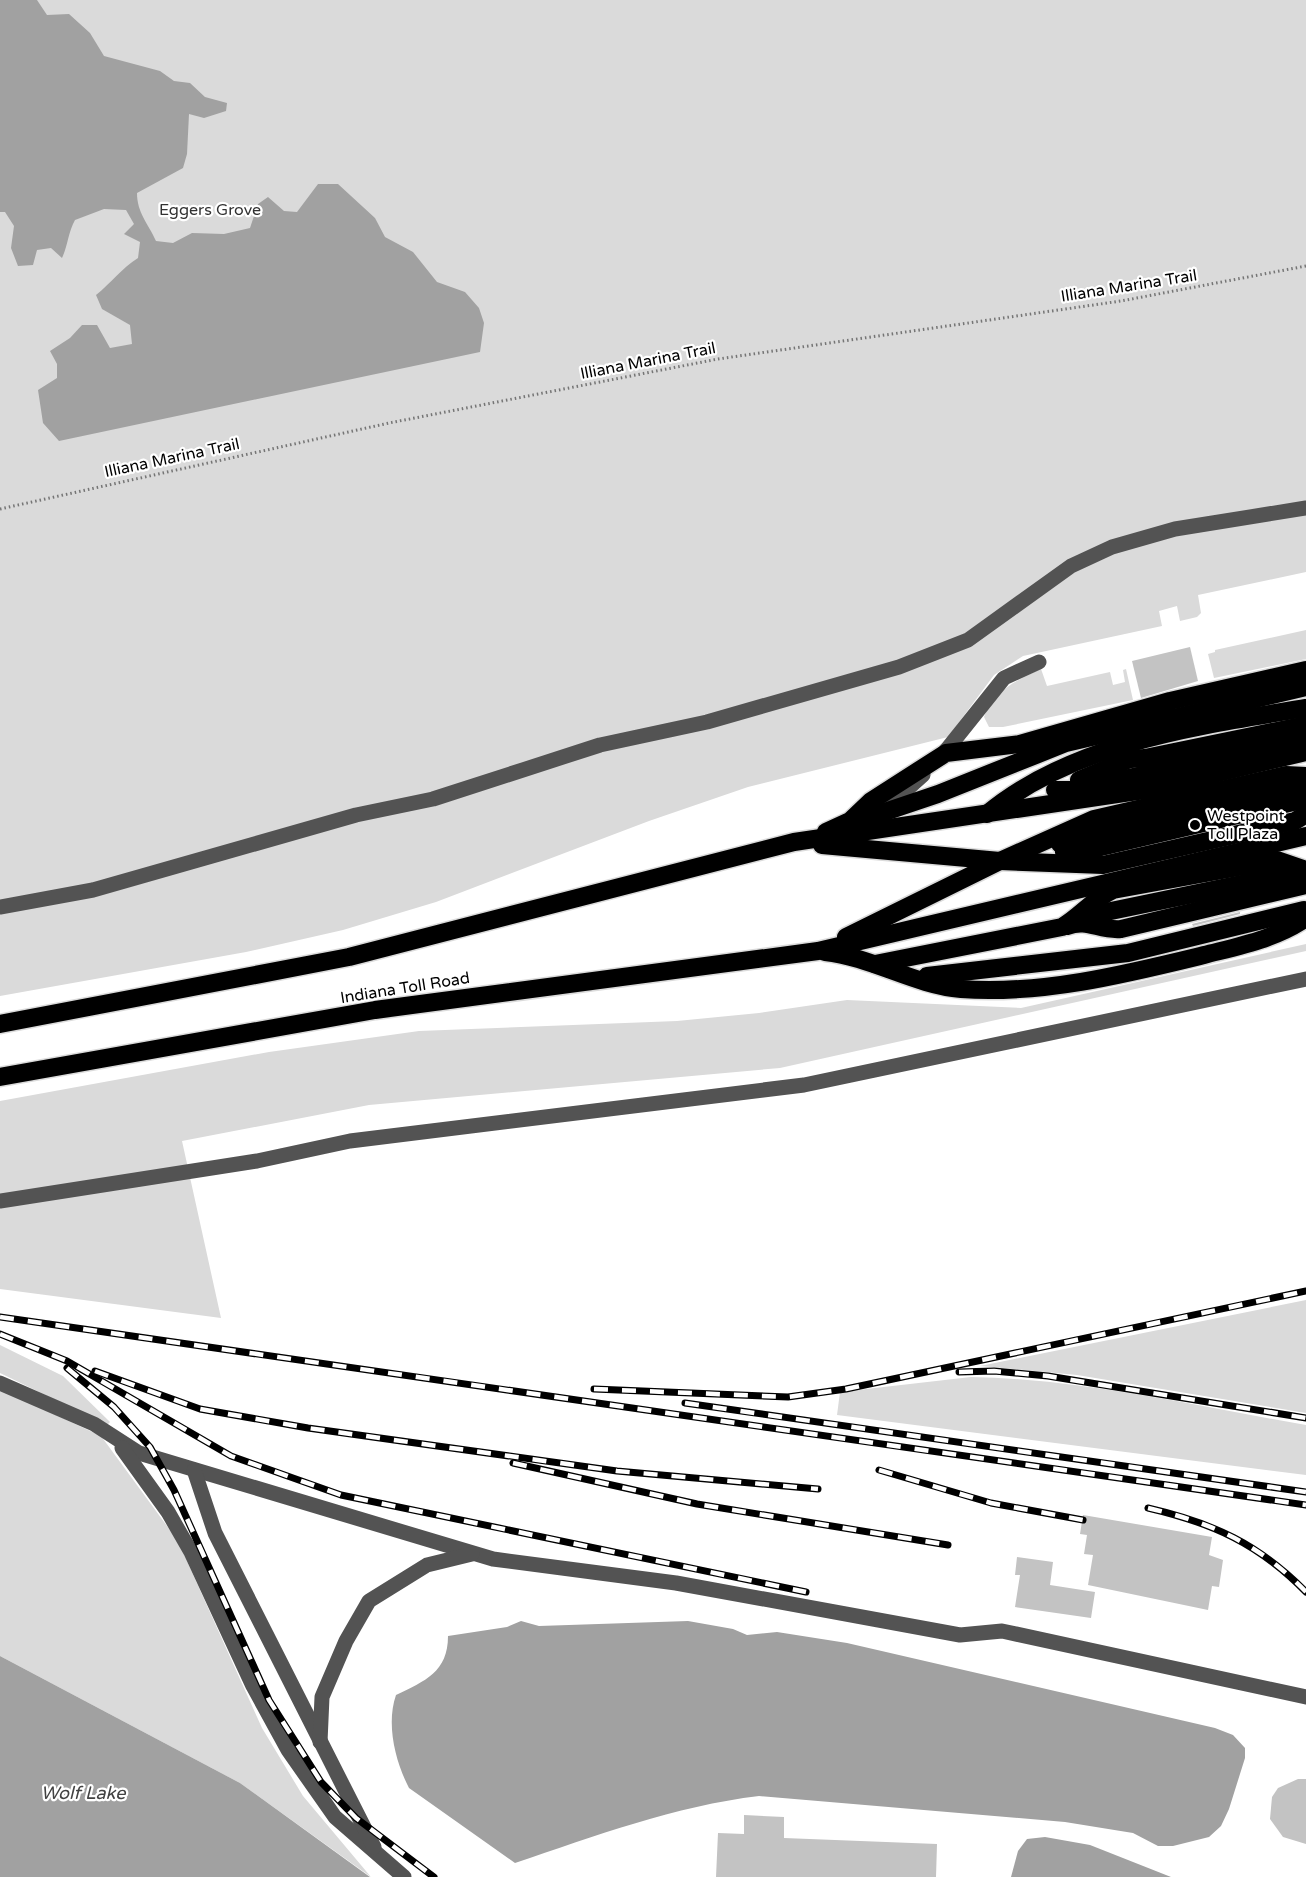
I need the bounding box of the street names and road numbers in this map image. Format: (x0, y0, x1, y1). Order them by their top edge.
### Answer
street label: Illiana Marina Trail (1059, 265, 1199, 307)
street label: Illiana Marina Trail (579, 338, 717, 384)
street label: Illiana Marina Trail (103, 434, 241, 482)
street label: Indiana Toll Road (339, 968, 471, 1008)

